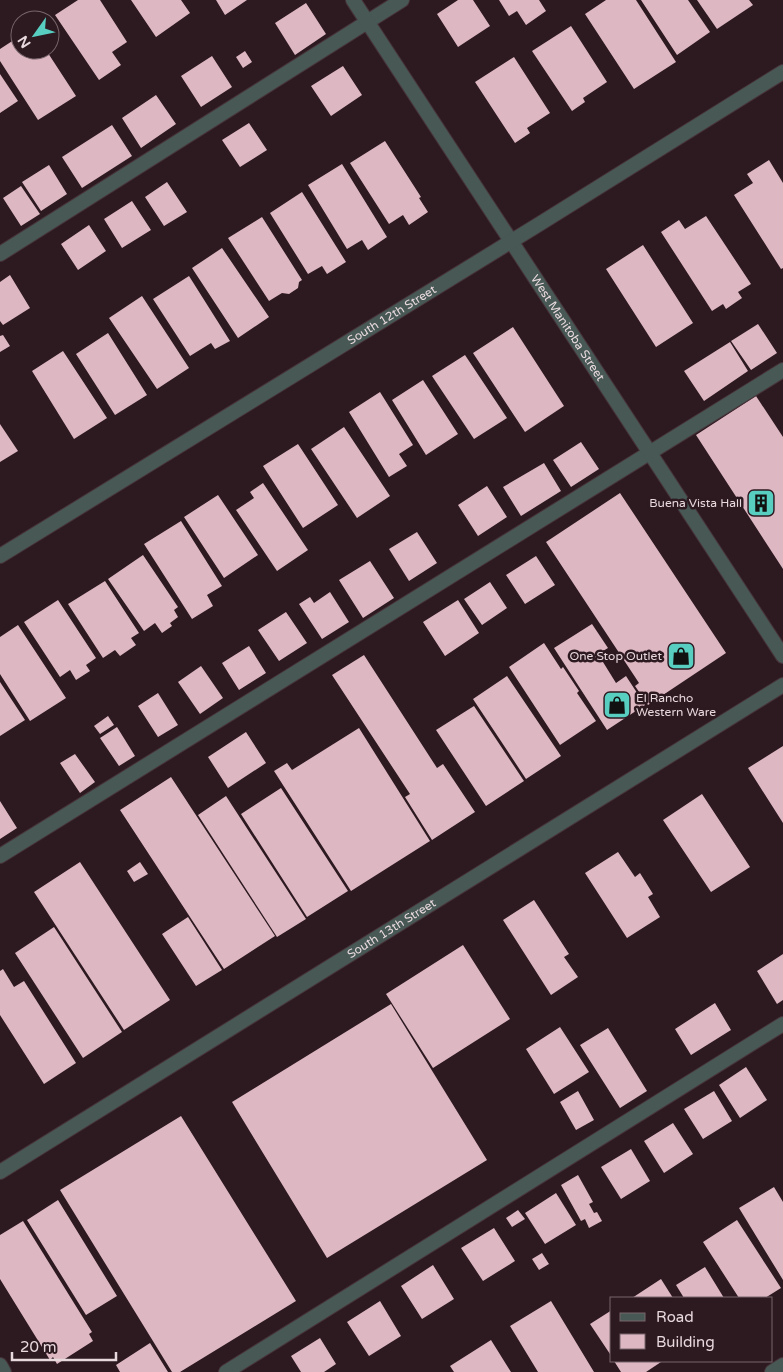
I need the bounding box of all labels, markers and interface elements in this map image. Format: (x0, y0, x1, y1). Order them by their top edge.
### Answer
north arrow (10, 10, 60, 60)
text: N (14, 32, 35, 51)
street label: West Manitoba Street (528, 272, 608, 384)
street label: South 12th Street (345, 282, 439, 347)
building icon: Buena Vista Hall (746, 488, 776, 518)
place label: Buena Vista Hall (649, 496, 742, 510)
shop icon: One Stop Outlet (666, 641, 696, 671)
place label: One Stop Outlet (570, 649, 662, 663)
shop icon: El Rancho Western Ware (602, 690, 632, 720)
place label: El Rancho Western Ware (636, 691, 716, 719)
street label: South 13th Street (345, 896, 439, 961)
legend (610, 1297, 773, 1362)
text: Road (656, 1308, 694, 1326)
scale bar (12, 1330, 116, 1362)
text: Building (656, 1333, 715, 1351)
text: 20 m (20, 1338, 57, 1356)

